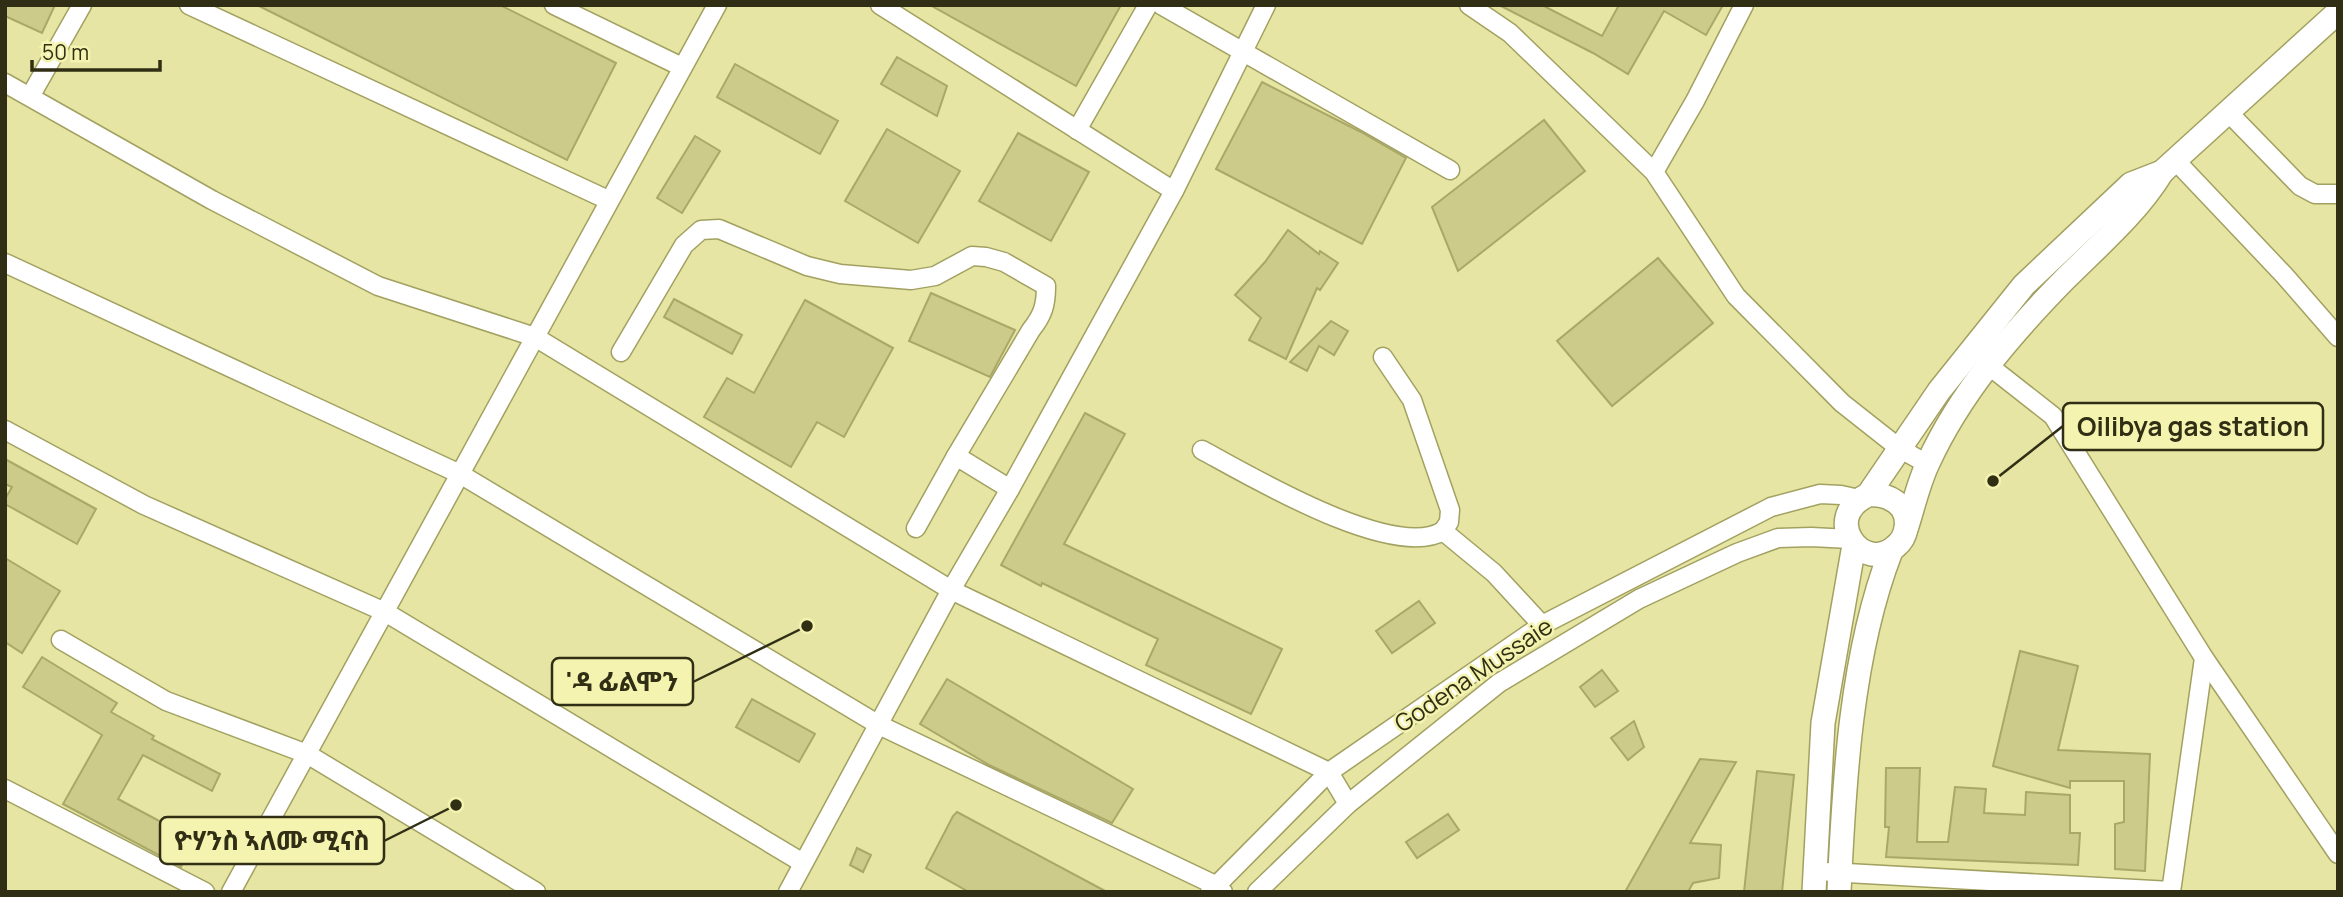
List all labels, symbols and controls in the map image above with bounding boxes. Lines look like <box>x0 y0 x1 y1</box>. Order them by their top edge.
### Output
scale bar <box>32 28 159 72</box>
text: 50 m <box>42 38 89 66</box>
callout: Oilibya gas station <box>2063 403 2323 450</box>
text: Oilibya gas station <box>2077 408 2309 444</box>
street label: Godena Mussaie <box>1388 609 1558 739</box>
callout: 'ዳ ፊልሞን <box>552 658 693 705</box>
text: 'ዳ ፊልሞን <box>566 663 678 699</box>
callout: ዮሃንስ ኣለሙ ሚናስ <box>160 817 384 864</box>
text: ዮሃንስ ኣለሙ ሚናስ <box>174 822 370 858</box>

